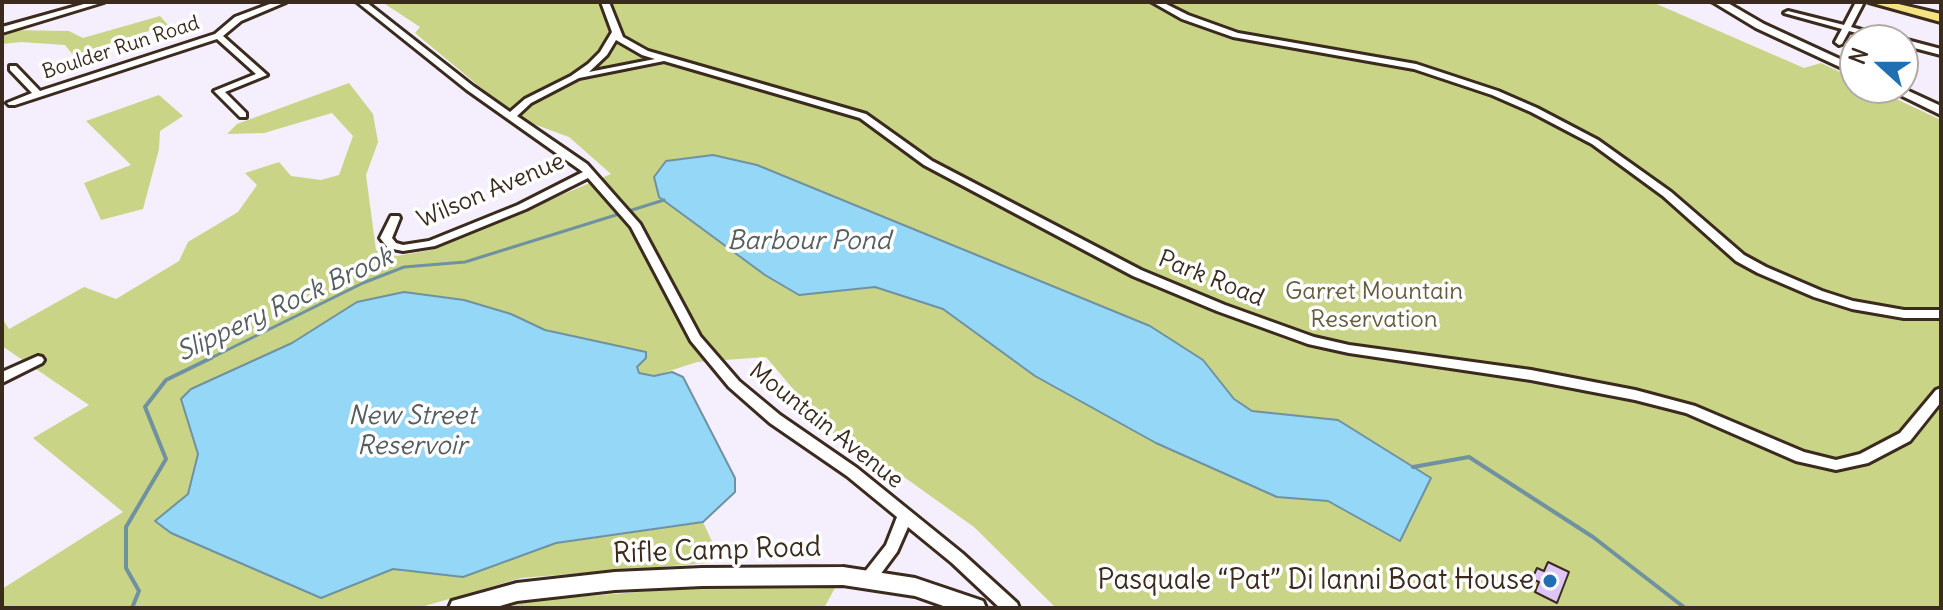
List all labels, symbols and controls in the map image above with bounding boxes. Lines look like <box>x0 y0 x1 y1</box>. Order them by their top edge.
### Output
street label: Boulder Run Road <box>40 11 202 85</box>
north arrow <box>1839 24 1919 104</box>
text: N <box>1843 44 1874 68</box>
street label: Wilson Avenue <box>413 147 569 235</box>
water label: Barbour Pond <box>727 226 891 258</box>
water label: Slippery Rock Brook <box>172 241 398 369</box>
street label: Park Road <box>1154 245 1268 313</box>
park label: Garret Mountain Reservation <box>1285 278 1463 334</box>
street label: Mountain Avenue <box>743 357 909 495</box>
water label: New Street Reservoir <box>348 401 476 462</box>
street label: Rifle Camp Road <box>612 531 822 571</box>
place label: Pasquale “Pat” Di lanni Boat House <box>1097 564 1534 598</box>
marker: Pasquale “Pat” Di lanni Boat House <box>1541 572 1559 590</box>

